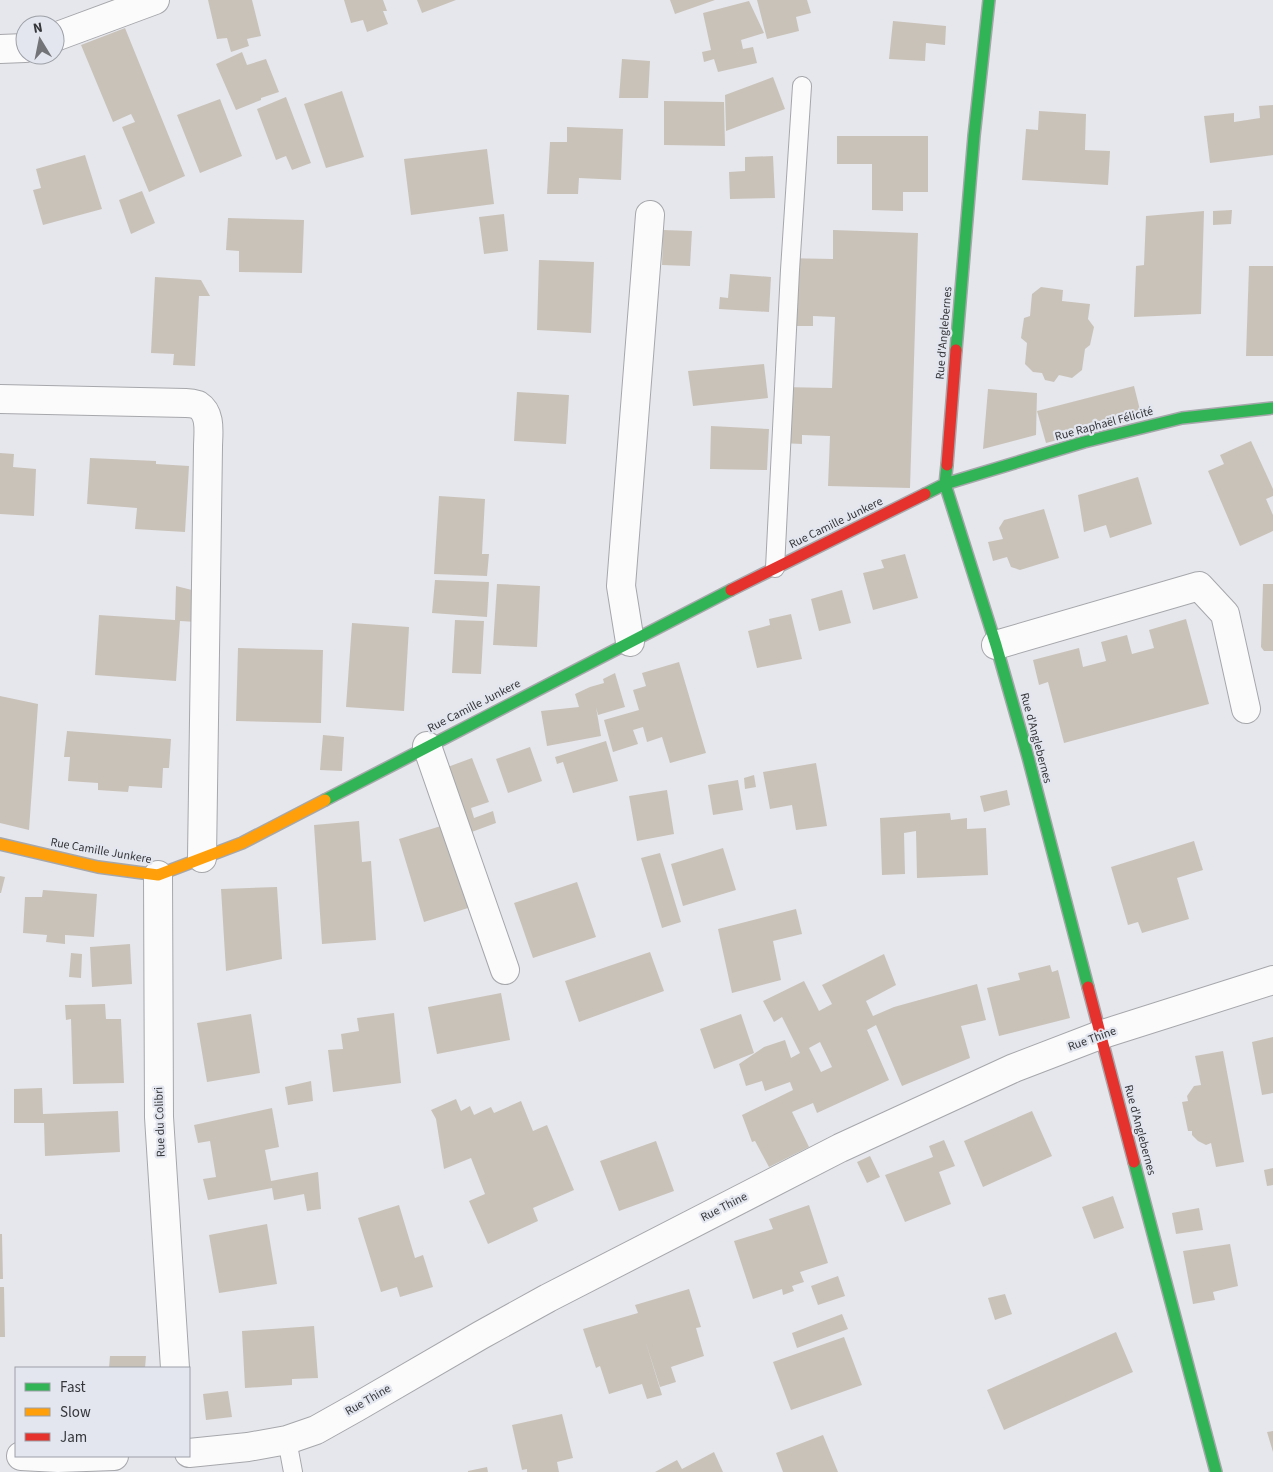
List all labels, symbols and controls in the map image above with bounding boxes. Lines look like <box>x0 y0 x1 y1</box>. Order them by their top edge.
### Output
north arrow <box>15 15 65 65</box>
text: N <box>32 18 44 39</box>
street label: Rue d'Anglebernes <box>931 286 957 380</box>
street label: Rue Raphaël Félicité <box>1053 403 1155 445</box>
street label: Rue Camille Junkere <box>786 493 886 553</box>
street label: Rue Camille Junkere <box>424 675 524 737</box>
street label: Rue d'Anglebernes <box>1016 691 1056 785</box>
street label: Rue Camille Junkere <box>49 834 153 868</box>
street label: Rue Thine <box>1066 1022 1119 1056</box>
street label: Rue d'Anglebernes <box>1120 1083 1160 1177</box>
street label: Rue du Colibri <box>150 1086 170 1157</box>
street label: Rue Thine <box>698 1188 750 1226</box>
legend <box>15 1367 190 1457</box>
text: Fast <box>60 1377 86 1398</box>
street label: Rue Thine <box>342 1380 394 1420</box>
text: Slow <box>60 1402 91 1423</box>
text: Jam <box>60 1427 87 1448</box>

